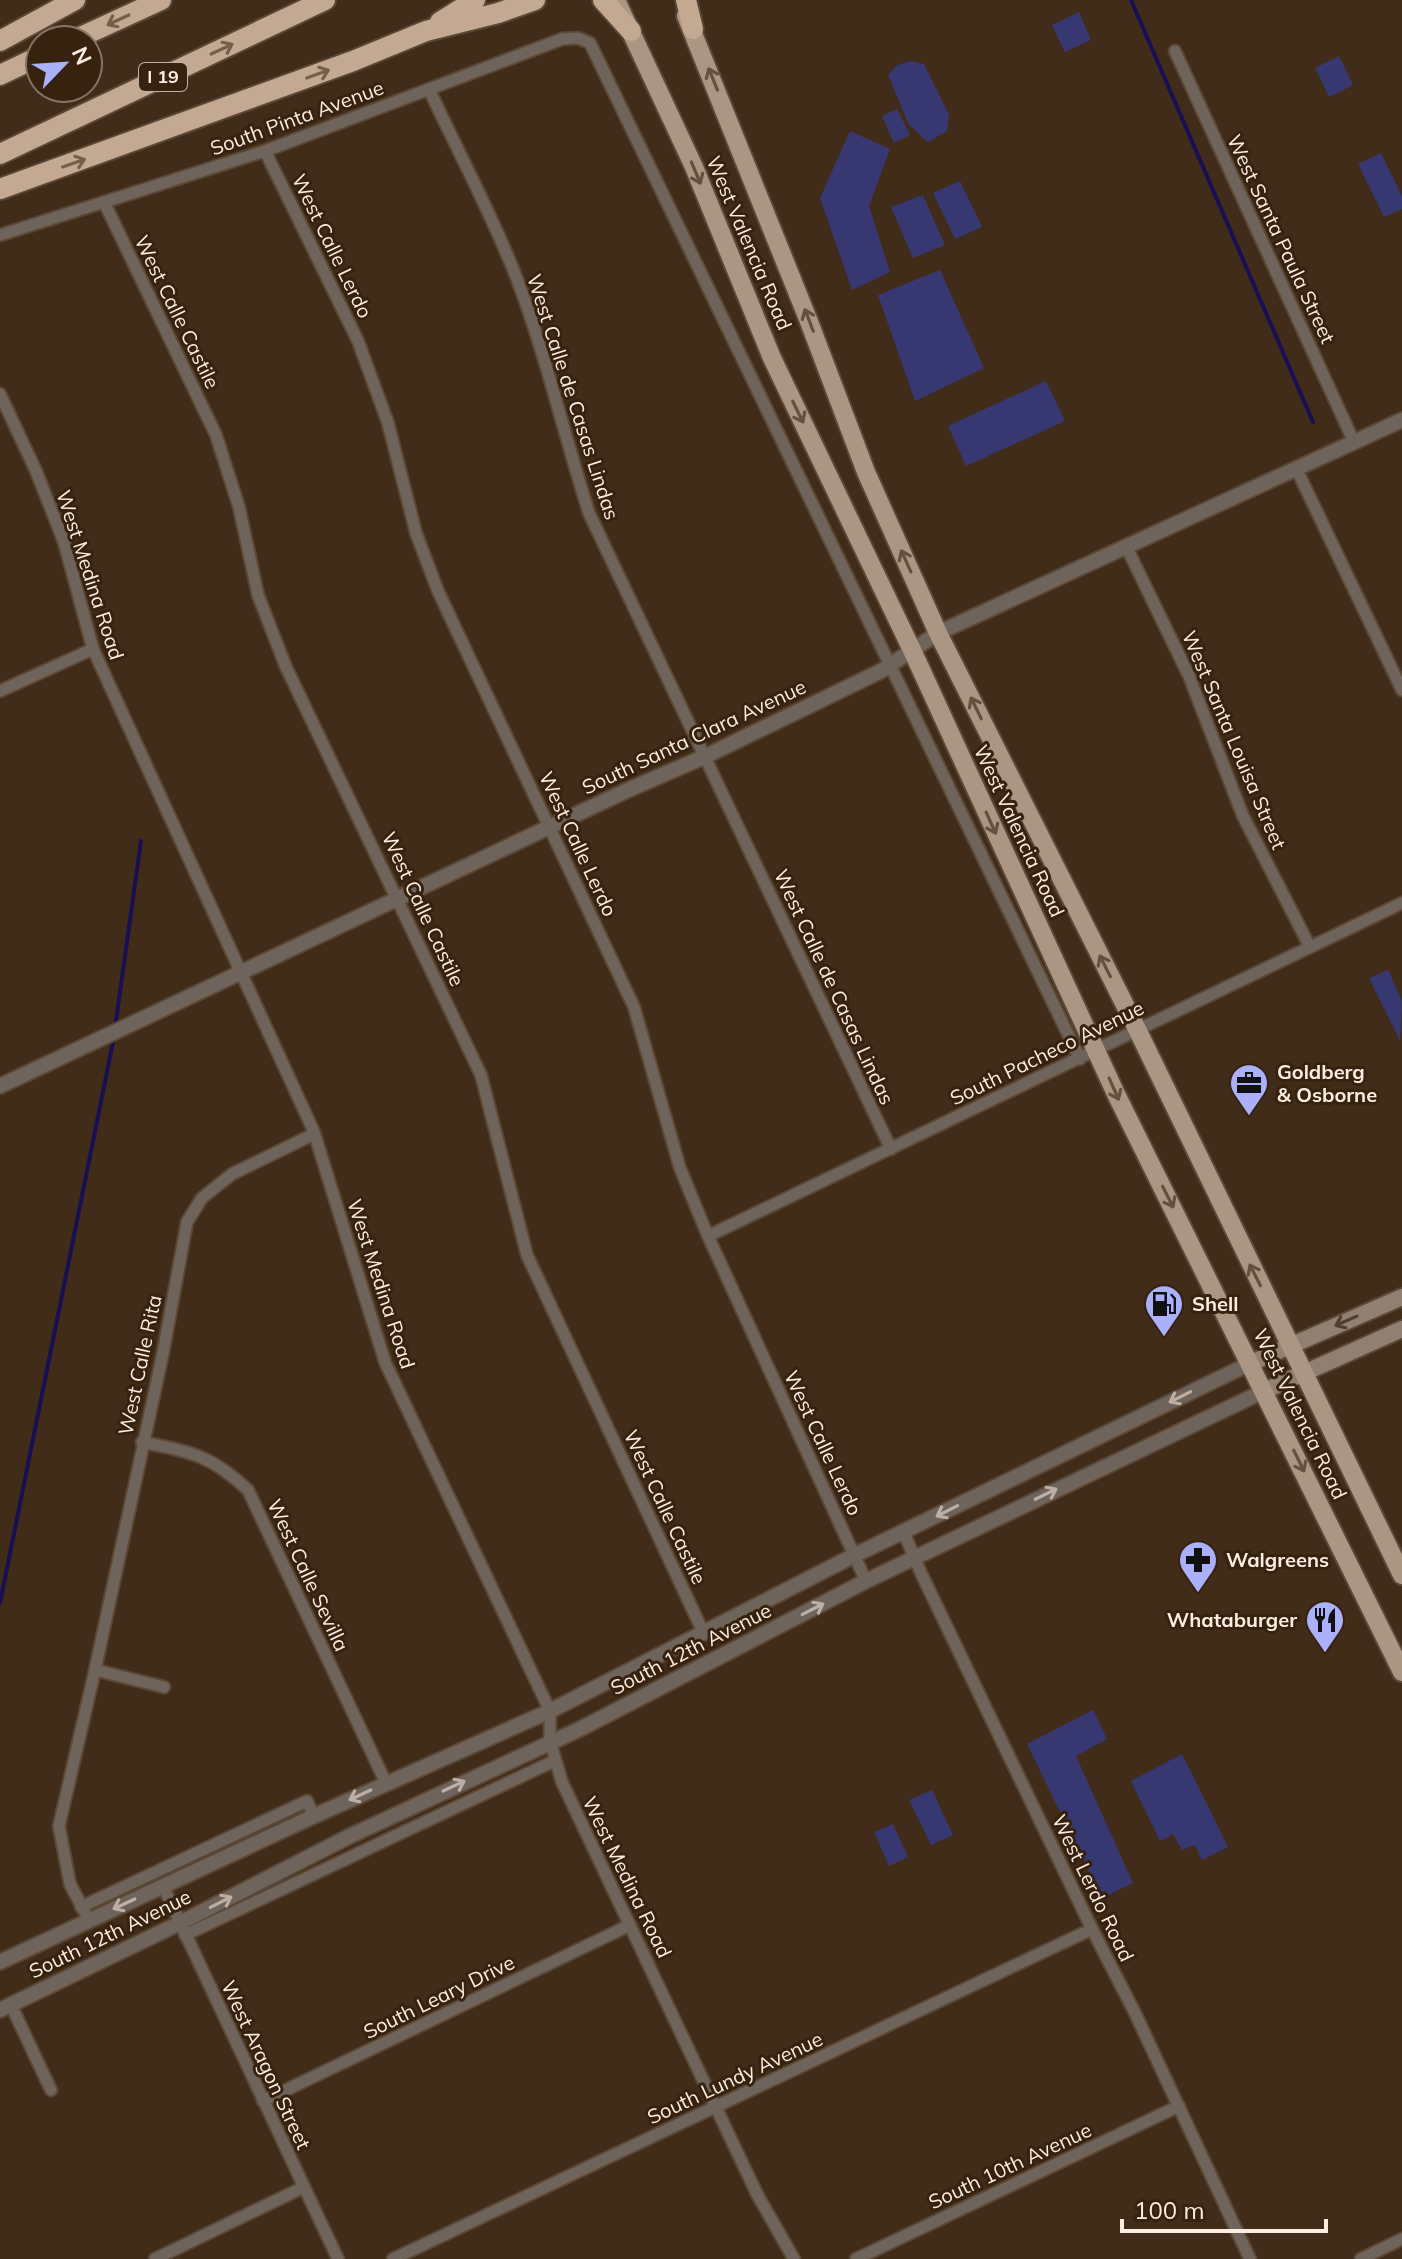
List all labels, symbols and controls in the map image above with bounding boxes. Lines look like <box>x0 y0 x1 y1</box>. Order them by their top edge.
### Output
one-way arrow <box>106 13 130 28</box>
north arrow <box>24 24 104 104</box>
one-way arrow <box>210 41 234 56</box>
text: N <box>66 42 98 69</box>
road number: I 19 <box>139 63 187 91</box>
one-way arrow <box>305 65 330 80</box>
one-way arrow <box>704 67 719 92</box>
street label: South Pinta Avenue <box>207 75 387 161</box>
street label: West Santa Paula Street <box>1222 130 1341 347</box>
street label: West Valencia Road <box>701 152 798 334</box>
one-way arrow <box>61 155 85 169</box>
one-way arrow <box>689 160 704 184</box>
street label: West Calle Lerdo <box>287 170 378 322</box>
street label: West Calle Castile <box>129 231 225 393</box>
street label: West Calle de Casas Lindas <box>522 271 625 523</box>
one-way arrow <box>801 308 815 333</box>
one-way arrow <box>791 399 806 423</box>
street label: West Medina Road <box>51 487 130 663</box>
one-way arrow <box>898 550 913 574</box>
street label: West Santa Louisa Street <box>1177 627 1292 853</box>
street label: South Santa Clara Avenue <box>578 674 810 799</box>
one-way arrow <box>967 697 983 721</box>
street label: West Valencia Road <box>969 741 1070 921</box>
street label: West Calle Lerdo <box>534 767 623 920</box>
one-way arrow <box>984 811 999 835</box>
street label: West Calle Castile <box>377 828 470 990</box>
street label: West Calle de Casas Lindas <box>769 865 900 1108</box>
one-way arrow <box>1097 954 1112 978</box>
street label: South Pacheco Avenue <box>946 995 1148 1110</box>
place label: Goldberg & Osborne <box>1277 1059 1377 1107</box>
office icon: Goldberg & Osborne <box>1228 1062 1270 1117</box>
one-way arrow <box>1108 1076 1123 1101</box>
one-way arrow <box>1161 1185 1177 1209</box>
street label: West Medina Road <box>342 1196 421 1372</box>
one-way arrow <box>1247 1264 1263 1288</box>
fuel station icon: Shell <box>1143 1283 1185 1338</box>
place label: Shell <box>1192 1291 1238 1316</box>
street label: West Calle Rita <box>112 1293 167 1437</box>
one-way arrow <box>1334 1314 1359 1329</box>
street label: West Valencia Road <box>1248 1324 1353 1503</box>
street label: West Calle Lerdo <box>779 1366 868 1519</box>
one-way arrow <box>1169 1390 1193 1406</box>
street label: West Calle Castile <box>619 1426 712 1588</box>
one-way arrow <box>1292 1448 1307 1472</box>
one-way arrow <box>1033 1486 1057 1501</box>
street label: West Calle Sevilla <box>262 1495 355 1655</box>
one-way arrow <box>935 1504 959 1519</box>
pharmacy icon: Walgreens <box>1177 1539 1219 1594</box>
place label: Walgreens <box>1226 1547 1329 1572</box>
street label: South 12th Avenue <box>606 1597 775 1700</box>
restaurant icon: Whataburger <box>1304 1599 1346 1654</box>
one-way arrow <box>800 1601 824 1617</box>
place label: Whataburger <box>1167 1607 1297 1632</box>
one-way arrow <box>442 1778 466 1793</box>
one-way arrow <box>348 1788 372 1803</box>
street label: West Medina Road <box>577 1792 677 1962</box>
street label: West Lerdo Road <box>1047 1810 1140 1965</box>
street label: South 12th Avenue <box>25 1884 195 1984</box>
one-way arrow <box>209 1894 233 1909</box>
one-way arrow <box>112 1897 136 1912</box>
street label: South Leary Drive <box>359 1949 518 2044</box>
street label: West Aragon Street <box>216 1976 317 2153</box>
street label: South Lundy Avenue <box>643 2026 827 2129</box>
street label: South 10th Avenue <box>924 2117 1095 2214</box>
scale bar <box>1122 2183 1326 2233</box>
text: 100 m <box>1134 2195 1205 2225</box>

